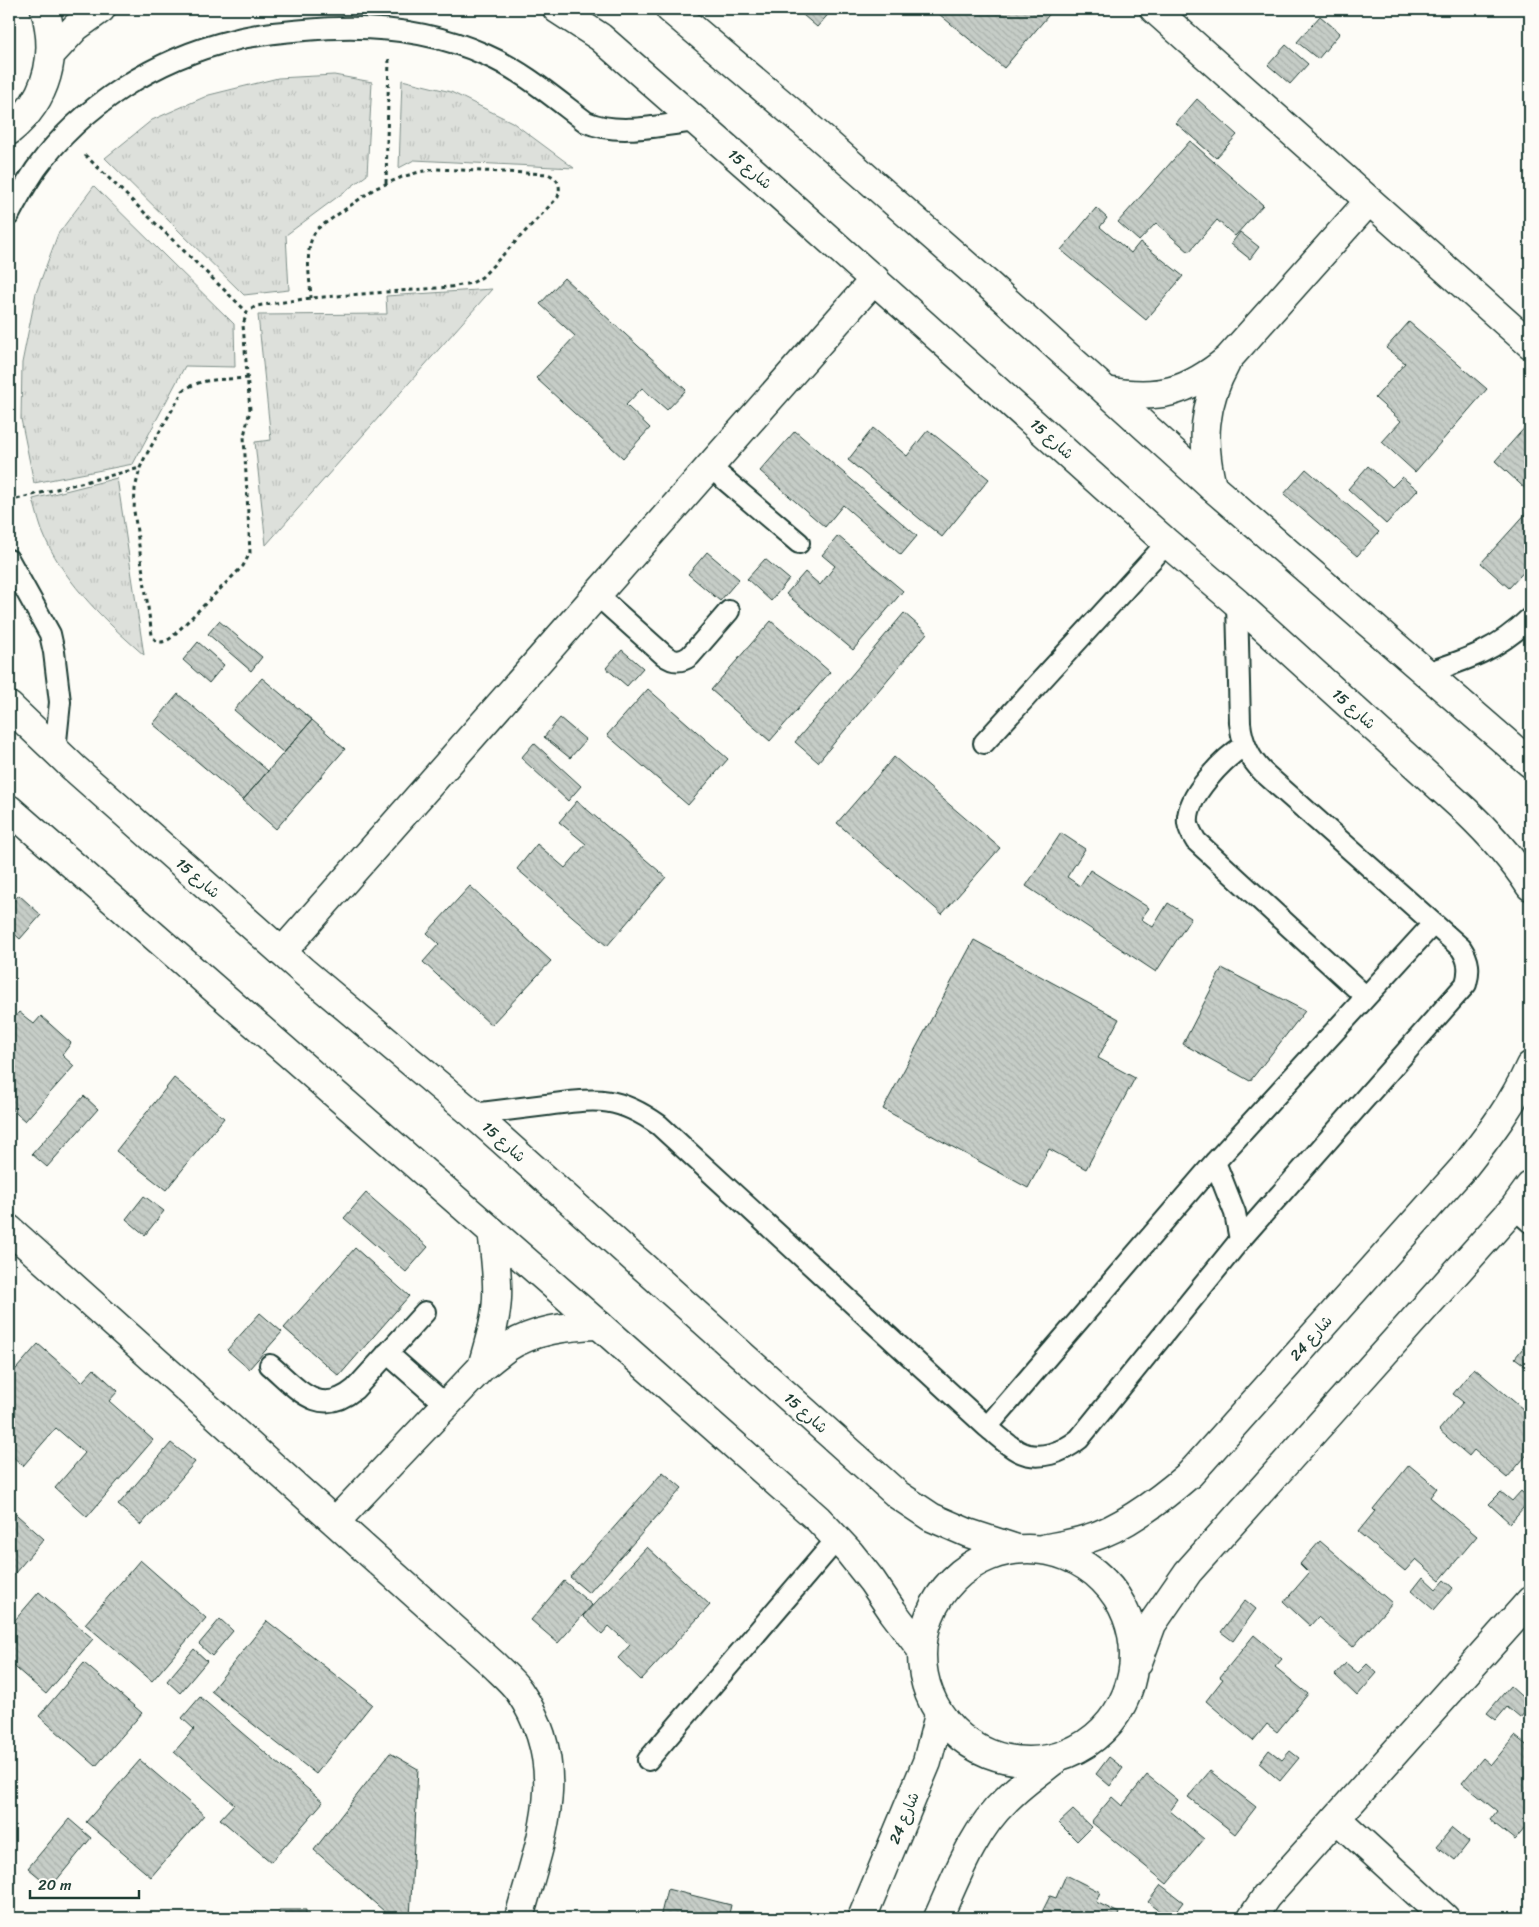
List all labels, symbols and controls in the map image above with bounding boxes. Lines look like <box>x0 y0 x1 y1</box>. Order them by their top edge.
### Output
street label: شارع 15 <box>722 142 778 196</box>
street label: شارع 15 <box>1024 412 1080 466</box>
street label: شارع 15 <box>1326 682 1382 736</box>
street label: شارع 15 <box>170 851 226 905</box>
street label: شارع 15 <box>476 1115 532 1169</box>
street label: شارع 24 <box>1283 1309 1339 1367</box>
street label: شارع 15 <box>778 1386 834 1440</box>
street label: شارع 24 <box>881 1788 927 1848</box>
scale bar <box>30 1867 139 1899</box>
text: 20 m <box>38 1872 72 1898</box>

